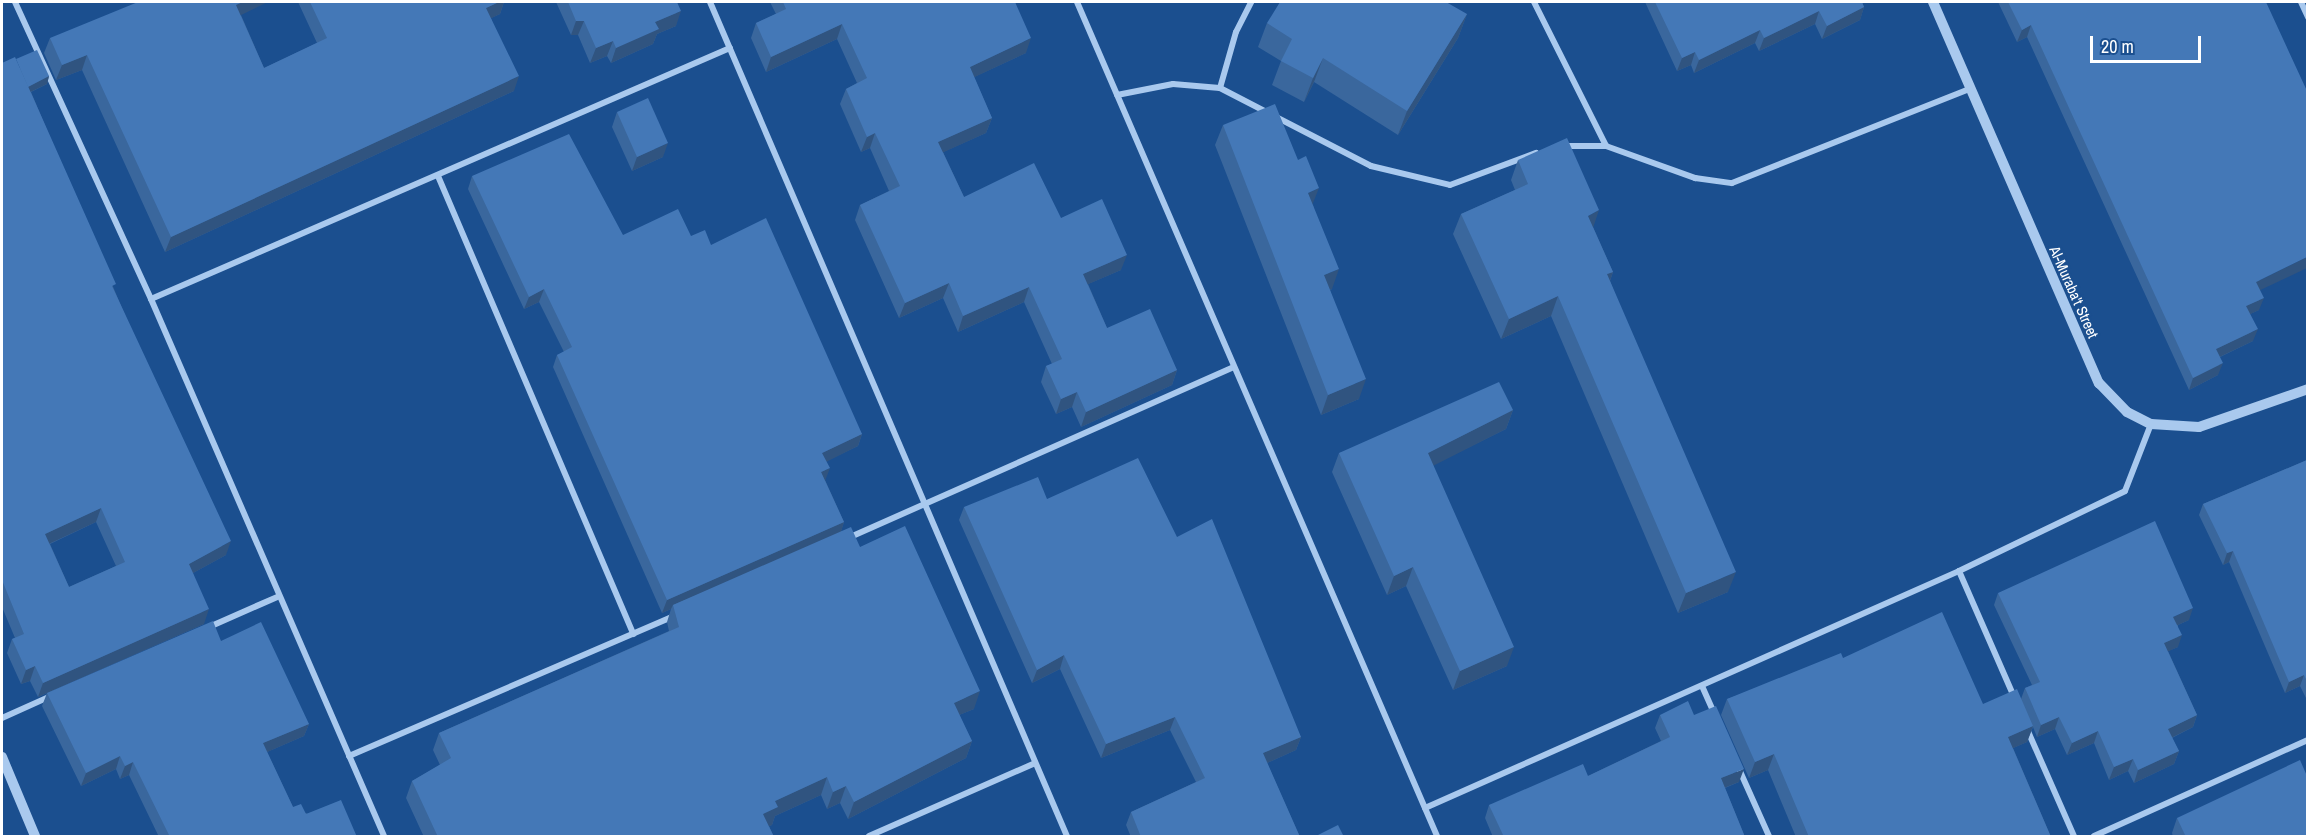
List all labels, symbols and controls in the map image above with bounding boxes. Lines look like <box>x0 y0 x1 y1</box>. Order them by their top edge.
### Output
scale bar <box>2093 24 2204 62</box>
text: 20 m <box>2101 34 2134 59</box>
street label: Al-Muraba't Street <box>2046 243 2102 341</box>

